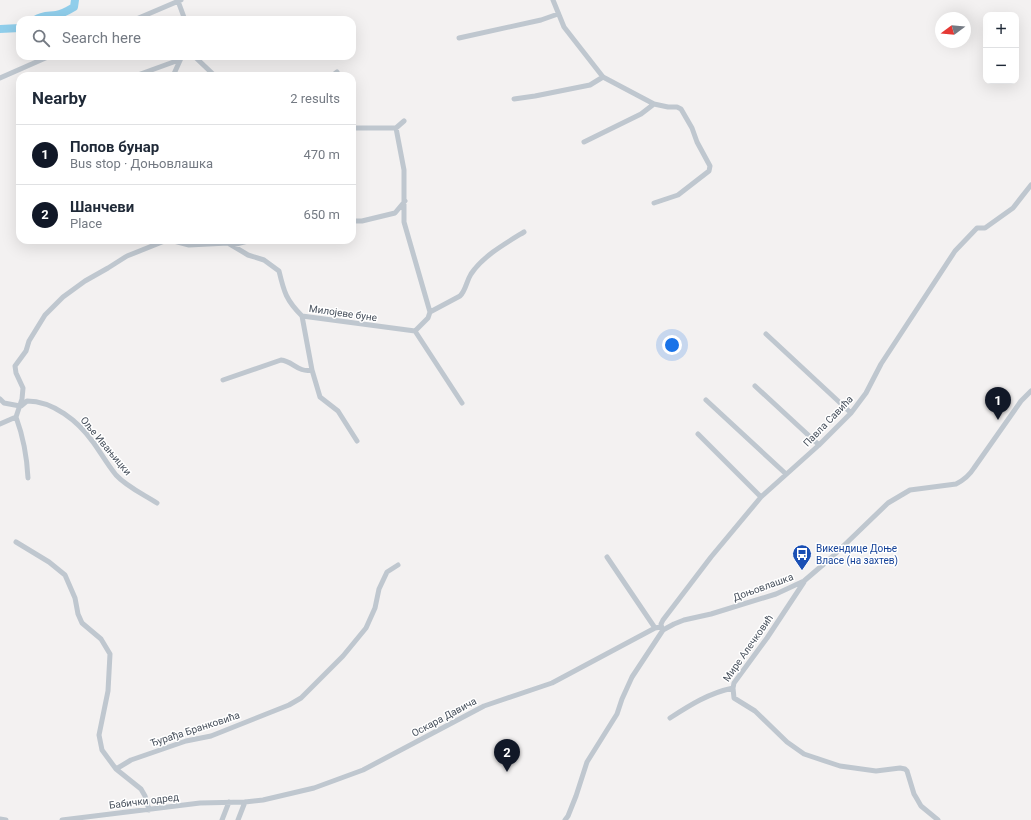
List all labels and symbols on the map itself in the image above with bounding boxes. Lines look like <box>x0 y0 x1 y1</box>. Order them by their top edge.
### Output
north arrow <box>935 12 971 48</box>
street label: Милојеве буне <box>308 303 378 323</box>
your location <box>662 335 682 355</box>
pin: 1 <box>985 387 1011 420</box>
street label: Павла Савића <box>801 393 855 449</box>
street label: Оље Ивањицки <box>78 415 134 478</box>
bus stop icon: Викендице Доње Власе (на захтев) <box>791 543 813 571</box>
place label: Викендице Доње Власе (на захтев) <box>816 543 898 567</box>
street label: Доњовлашка <box>731 571 795 603</box>
street label: Мире Алечковић <box>721 612 775 684</box>
street label: Оскара Давича <box>410 695 478 739</box>
street label: Ђурађа Бранковића <box>149 709 241 749</box>
pin: 2 <box>494 739 520 772</box>
street label: Бабички одред <box>108 791 180 811</box>

